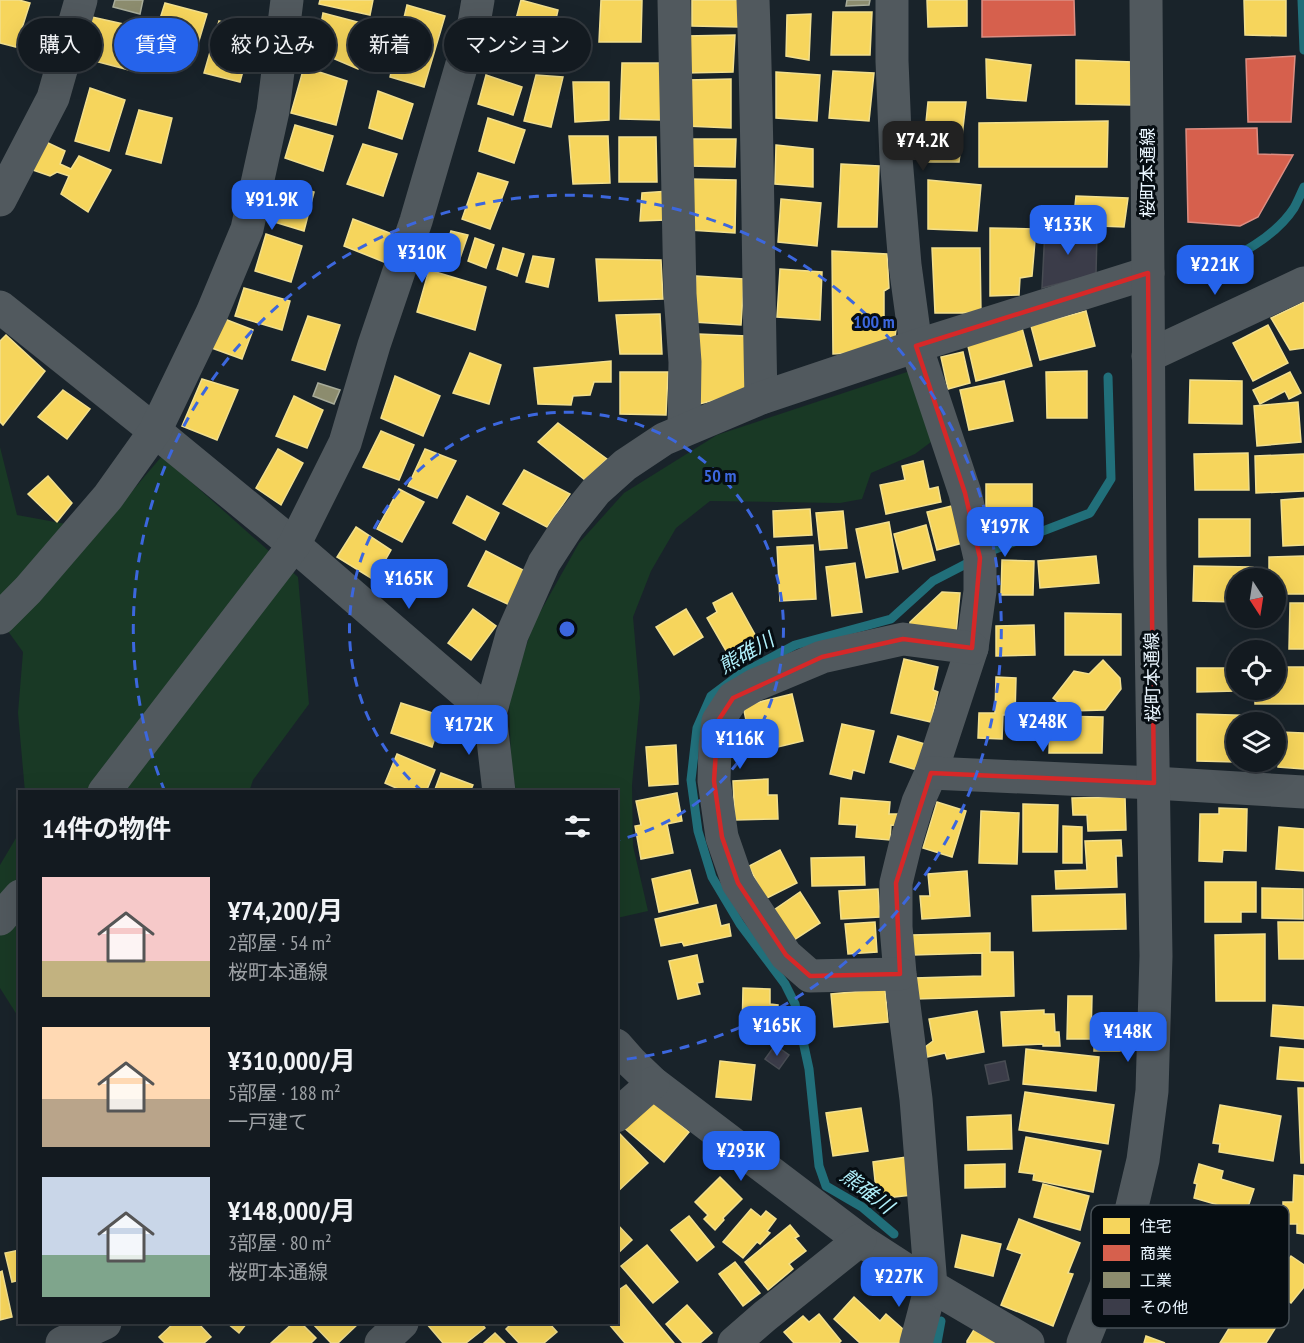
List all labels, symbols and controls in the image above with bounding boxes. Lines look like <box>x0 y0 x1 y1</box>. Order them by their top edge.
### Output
chip: 購入 <box>18 18 102 72</box>
chip: 賃貸 <box>114 18 198 72</box>
chip: 絞り込み <box>210 18 336 72</box>
chip: 新着 <box>348 18 432 72</box>
chip: マンション <box>444 18 591 72</box>
pin: ¥74.2K <box>874 121 972 172</box>
text: ¥74.2K <box>897 127 949 153</box>
street label: 桜町本通線 <box>1136 128 1159 218</box>
pin: ¥91.9K <box>223 180 321 231</box>
text: ¥91.9K <box>246 186 298 212</box>
pin: ¥133K <box>1026 205 1110 256</box>
text: ¥133K <box>1044 211 1092 237</box>
pin: ¥310K <box>380 233 464 284</box>
text: ¥310K <box>398 239 446 265</box>
pin: ¥221K <box>1173 245 1257 296</box>
text: ¥221K <box>1191 251 1239 277</box>
text: 100 m <box>853 310 895 333</box>
text: 50 m <box>704 464 736 487</box>
pin: ¥197K <box>963 507 1047 558</box>
text: ¥197K <box>981 513 1029 539</box>
pin: ¥165K <box>367 559 451 610</box>
text: ¥165K <box>385 565 433 591</box>
north arrow <box>1226 568 1286 628</box>
map controls <box>1226 568 1286 772</box>
centre of rings <box>557 619 577 639</box>
water label: 熊碓川 <box>714 626 780 679</box>
street label: 桜町本通線 <box>1140 632 1164 722</box>
button: locate <box>1226 640 1286 700</box>
pin: ¥248K <box>1001 702 1085 753</box>
pin: ¥172K <box>427 705 511 756</box>
text: ¥248K <box>1019 708 1067 734</box>
text: ¥172K <box>445 711 493 737</box>
button: layers <box>1226 712 1286 772</box>
pin: ¥116K <box>698 719 782 770</box>
text: ¥116K <box>716 725 764 751</box>
icon: filters <box>561 810 594 843</box>
text: 14件の物件 <box>42 812 171 845</box>
text: ¥74,200/月 <box>228 894 343 927</box>
icon: home <box>90 901 162 973</box>
text: 2部屋 · 54 m² <box>228 930 332 956</box>
text: 桜町本通線 <box>228 959 328 985</box>
pin: ¥165K <box>735 1006 819 1057</box>
text: ¥165K <box>753 1012 801 1038</box>
pin: ¥148K <box>1086 1012 1170 1063</box>
text: ¥148K <box>1104 1018 1152 1044</box>
text: ¥310,000/月 <box>228 1044 356 1077</box>
icon: home <box>90 1051 162 1123</box>
text: 5部屋 · 188 m² <box>228 1080 341 1106</box>
text: 一戸建て <box>228 1109 308 1135</box>
pin: ¥293K <box>699 1131 783 1182</box>
text: ¥293K <box>717 1137 765 1163</box>
water label: 熊碓川 <box>835 1163 900 1221</box>
text: ¥148,000/月 <box>228 1194 356 1227</box>
icon: home <box>90 1201 162 1273</box>
legend <box>1091 1205 1289 1328</box>
text: 住宅 <box>1140 1216 1172 1236</box>
text: 3部屋 · 80 m² <box>228 1230 332 1256</box>
text: 商業 <box>1140 1243 1172 1263</box>
pin: ¥227K <box>857 1257 941 1308</box>
text: 桜町本通線 <box>228 1259 328 1285</box>
text: ¥227K <box>875 1263 923 1289</box>
text: 工業 <box>1140 1270 1172 1290</box>
text: その他 <box>1140 1297 1188 1317</box>

